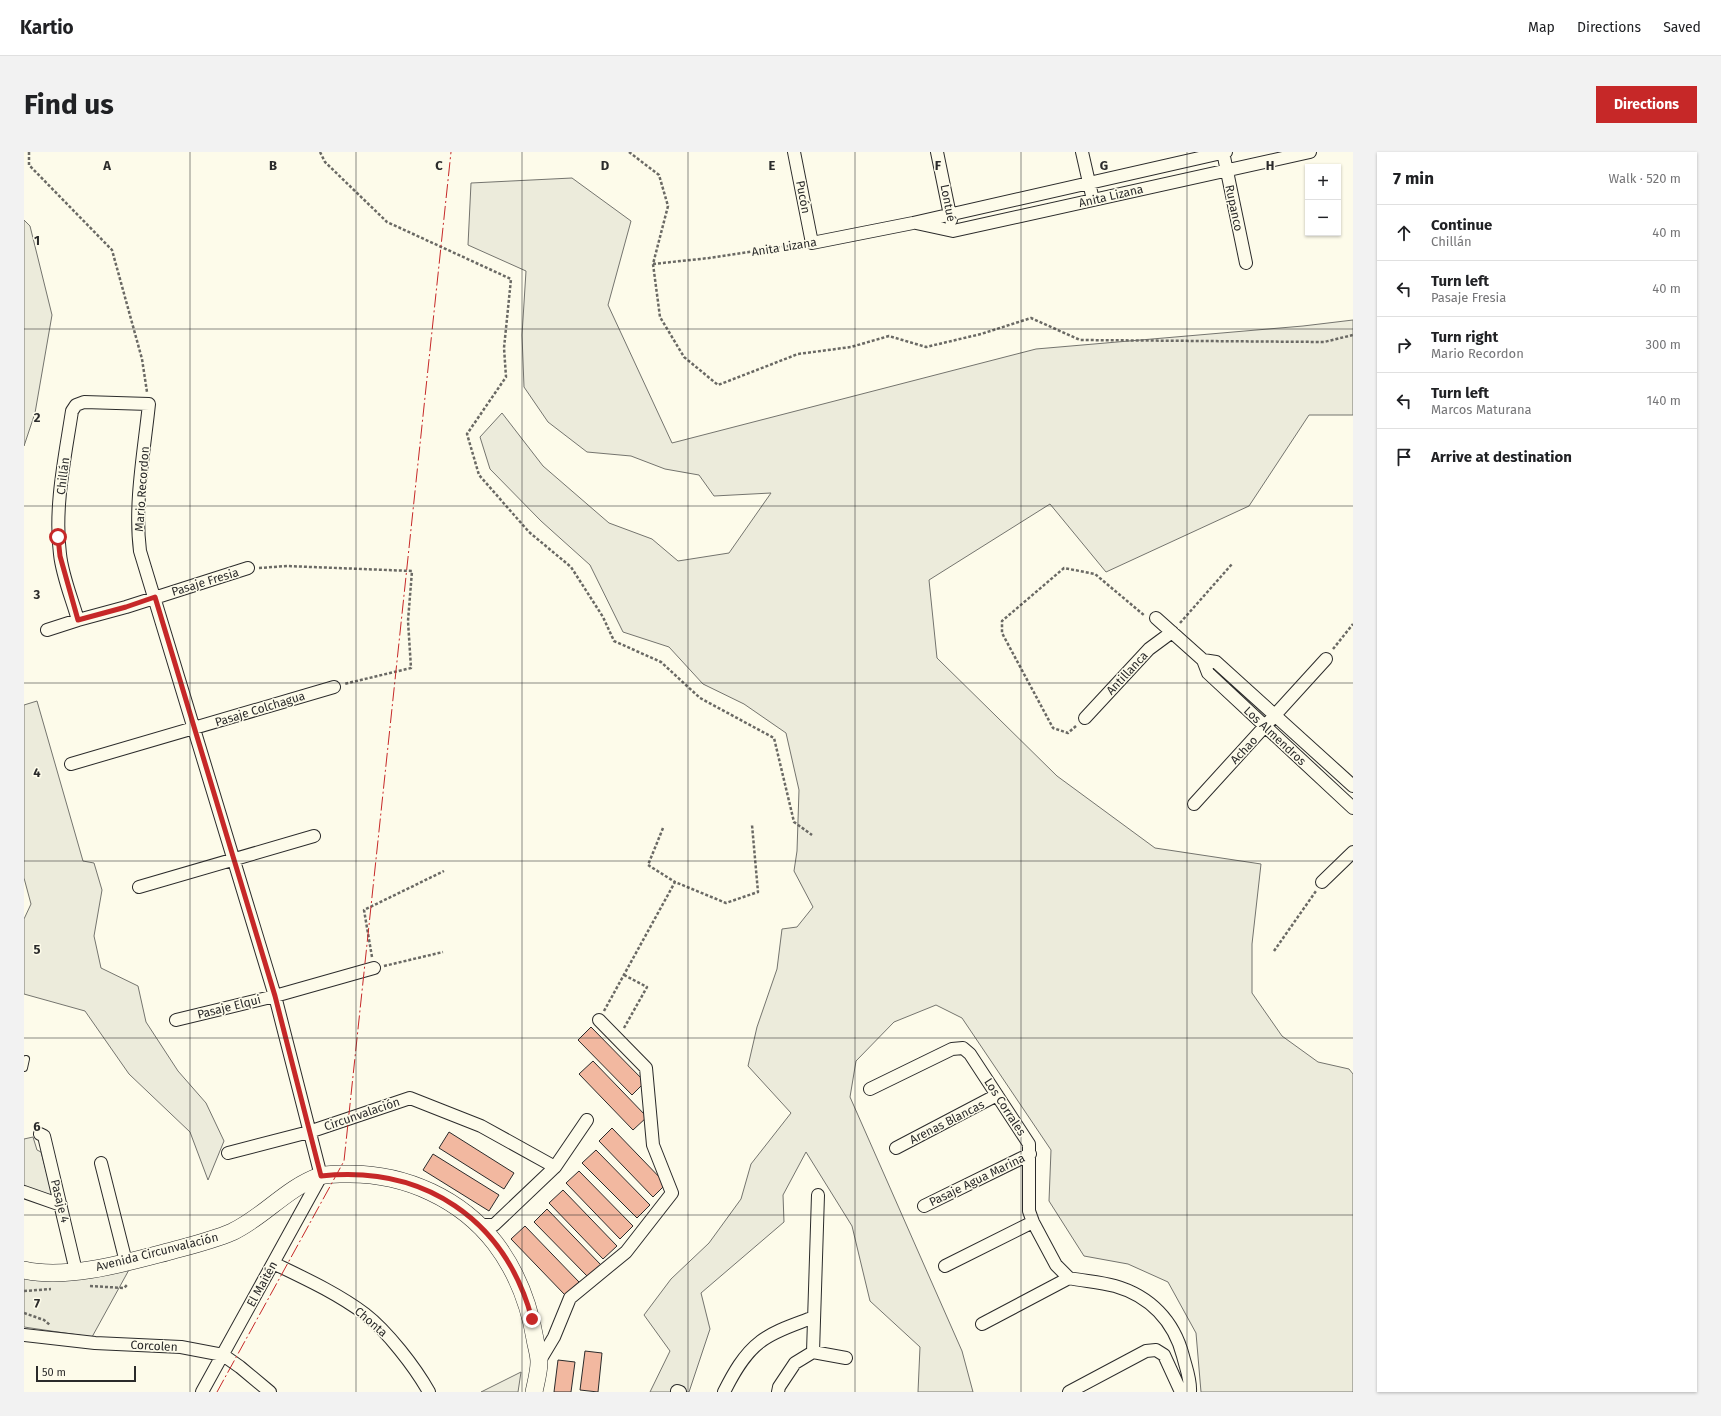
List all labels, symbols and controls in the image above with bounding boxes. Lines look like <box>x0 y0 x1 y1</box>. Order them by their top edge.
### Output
text: Kartio <box>20 16 74 39</box>
text: Map <box>1528 19 1555 36</box>
text: Directions <box>1577 19 1641 36</box>
text: Saved <box>1663 19 1701 36</box>
button: Directions <box>1596 86 1697 123</box>
text: Find us <box>24 88 114 121</box>
text: A <box>102 158 111 173</box>
text: B <box>269 158 277 173</box>
text: C <box>435 158 443 173</box>
text: D <box>601 158 610 173</box>
text: E <box>769 158 776 173</box>
text: F <box>935 158 942 173</box>
text: G <box>1100 158 1108 173</box>
text: H <box>1266 158 1274 173</box>
map controls <box>1305 164 1341 236</box>
button: + <box>1305 164 1341 200</box>
text: 7 min <box>1393 168 1434 189</box>
text: Walk · 520 m <box>1609 171 1681 186</box>
street label: Pucón <box>793 179 813 215</box>
street label: Anita Lizana <box>1077 182 1145 210</box>
street label: Lontué <box>938 183 958 223</box>
street label: Rupanco <box>1222 183 1246 233</box>
button: − <box>1305 200 1341 236</box>
text: Continue <box>1431 216 1492 234</box>
icon: ahead <box>1393 222 1415 244</box>
text: 40 m <box>1652 225 1681 240</box>
text: 1 <box>34 233 40 248</box>
text: Chillán <box>1431 234 1472 249</box>
street label: Anita Lizana <box>750 235 818 259</box>
text: Turn left <box>1431 272 1489 290</box>
icon: left <box>1393 278 1415 300</box>
text: 40 m <box>1652 281 1681 296</box>
text: Pasaje Fresia <box>1431 290 1506 305</box>
text: Turn right <box>1431 328 1498 346</box>
icon: right <box>1393 334 1415 356</box>
text: 300 m <box>1645 337 1681 352</box>
text: Mario Recordon <box>1431 346 1524 361</box>
text: Turn left <box>1431 384 1489 402</box>
icon: left <box>1393 390 1415 412</box>
text: 140 m <box>1647 393 1681 408</box>
text: Marcos Maturana <box>1431 402 1532 417</box>
text: 2 <box>34 410 41 425</box>
street label: Mario Recordon <box>132 446 152 532</box>
icon: arrive <box>1393 446 1415 468</box>
text: Arrive at destination <box>1431 448 1572 466</box>
street label: Chillán <box>54 457 72 495</box>
route start <box>49 528 67 546</box>
street label: Pasaje Fresia <box>170 565 240 599</box>
text: 3 <box>33 587 41 602</box>
street label: Antillanca <box>1103 648 1151 698</box>
street label: Pasaje Colchagua <box>213 689 307 729</box>
street label: Los Almendros <box>1241 704 1309 769</box>
street label: Achao <box>1228 733 1260 767</box>
text: 4 <box>33 765 41 780</box>
text: 5 <box>34 942 41 957</box>
street label: Pasaje Elqui <box>196 992 262 1022</box>
street label: Los Corrales <box>981 1076 1029 1139</box>
street label: Circunvalación <box>322 1094 402 1134</box>
street label: Arenas Blancas <box>907 1097 987 1147</box>
text: 6 <box>33 1119 41 1134</box>
street label: Pasaje Agua Marina <box>927 1151 1027 1209</box>
street label: Pasaje 4 <box>48 1178 72 1225</box>
street label: Avenida Circunvalación <box>94 1230 220 1274</box>
street label: El Maitén <box>244 1259 280 1309</box>
text: 7 <box>34 1296 40 1311</box>
street label: Chonta <box>352 1304 390 1340</box>
route end <box>523 1310 541 1328</box>
street label: Corcolen <box>130 1338 178 1354</box>
scale bar <box>36 1364 136 1383</box>
text: 50 m <box>42 1366 66 1379</box>

